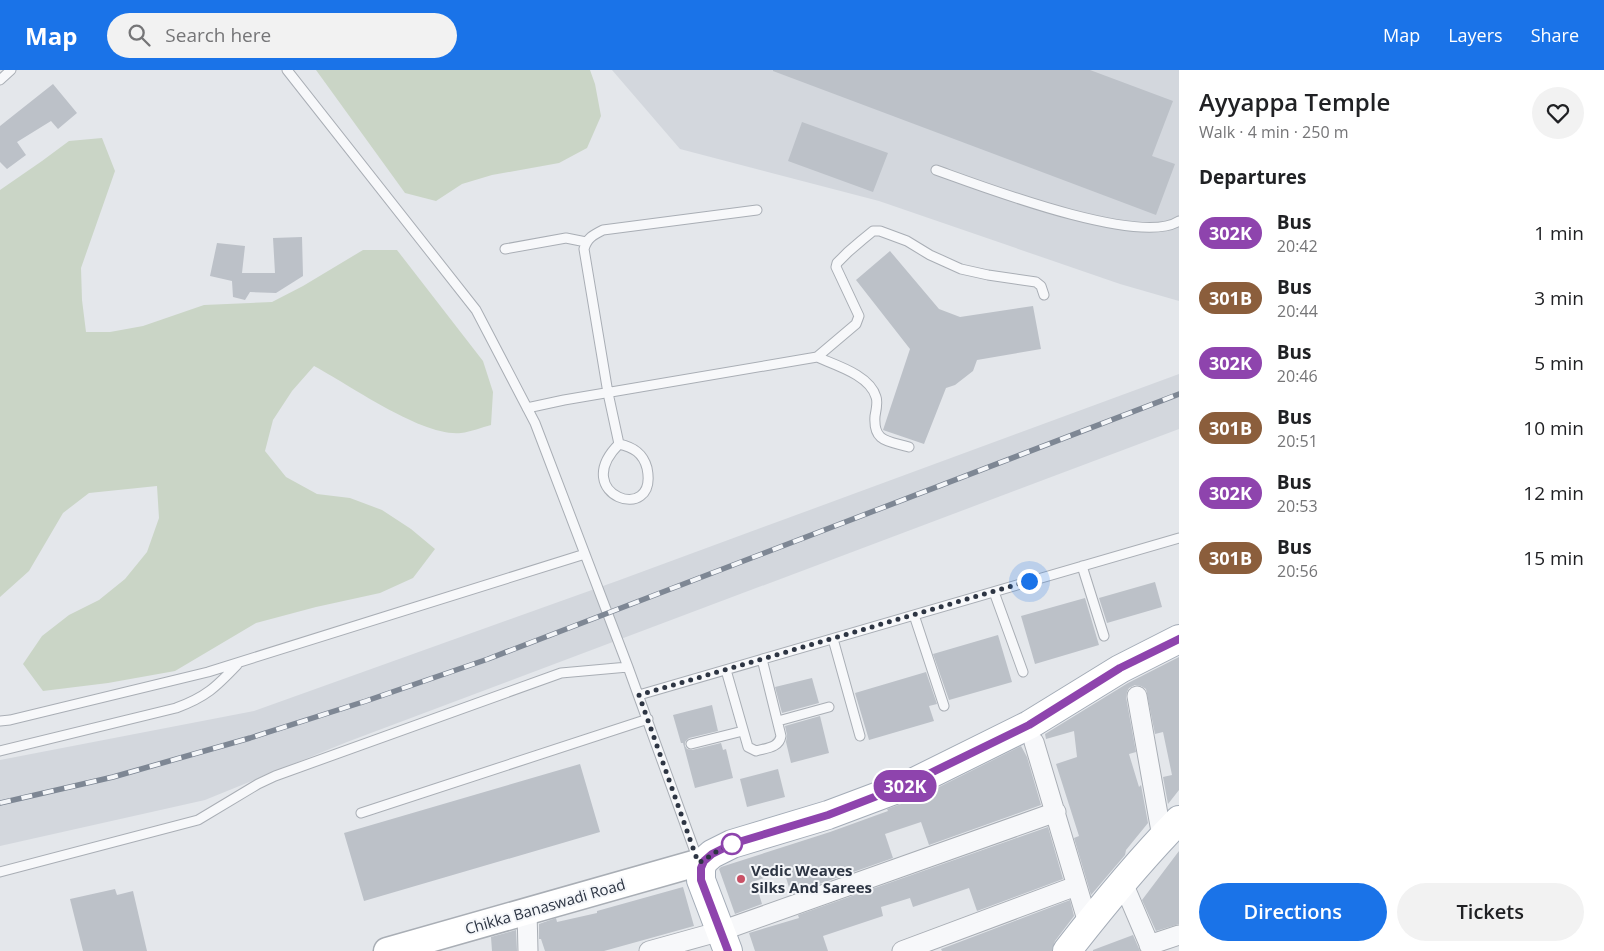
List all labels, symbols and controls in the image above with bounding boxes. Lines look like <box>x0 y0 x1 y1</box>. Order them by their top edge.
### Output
search box <box>107 13 457 58</box>
text: Map <box>25 19 77 52</box>
icon: search <box>125 21 153 49</box>
text: Search here <box>165 22 271 48</box>
text: Map <box>1383 23 1420 47</box>
text: Layers <box>1448 23 1503 47</box>
text: Share <box>1531 23 1579 47</box>
text: Ayyappa Temple <box>1199 85 1390 118</box>
button: heart <box>1532 87 1584 139</box>
text: Walk · 4 min · 250 m <box>1199 121 1349 143</box>
text: Departures <box>1199 164 1306 190</box>
text: Bus <box>1277 209 1312 235</box>
text: 1 min <box>1534 220 1584 246</box>
text: 302K <box>1209 221 1252 245</box>
text: 20:42 <box>1277 235 1318 257</box>
text: Bus <box>1277 274 1312 300</box>
text: 3 min <box>1534 285 1584 311</box>
text: 301B <box>1209 286 1252 310</box>
text: 20:44 <box>1277 300 1318 322</box>
text: Bus <box>1277 339 1312 365</box>
text: 5 min <box>1534 350 1584 376</box>
text: 302K <box>1209 351 1252 375</box>
text: 20:46 <box>1277 365 1318 387</box>
text: Bus <box>1277 404 1312 430</box>
text: 10 min <box>1523 415 1584 441</box>
text: 301B <box>1209 416 1252 440</box>
text: 20:51 <box>1277 430 1318 452</box>
text: Bus <box>1277 469 1312 495</box>
text: 12 min <box>1523 480 1584 506</box>
text: 302K <box>1209 481 1252 505</box>
text: 20:53 <box>1277 495 1318 517</box>
text: Bus <box>1277 534 1312 560</box>
text: 15 min <box>1523 545 1584 571</box>
text: 301B <box>1209 546 1252 570</box>
text: 20:56 <box>1277 560 1318 582</box>
your location <box>1017 569 1042 594</box>
line badge: 302K <box>870 770 940 802</box>
text: 302K <box>884 774 926 798</box>
unlabelled marker <box>721 833 743 855</box>
place label: Vedic Weaves Silks And Sarees <box>751 860 872 897</box>
marker: Vedic Weaves Silks And Sarees <box>735 873 747 885</box>
street label: Chikka Banaswadi Road <box>463 874 627 938</box>
button: Directions <box>1199 883 1387 941</box>
button: Tickets <box>1397 883 1584 941</box>

